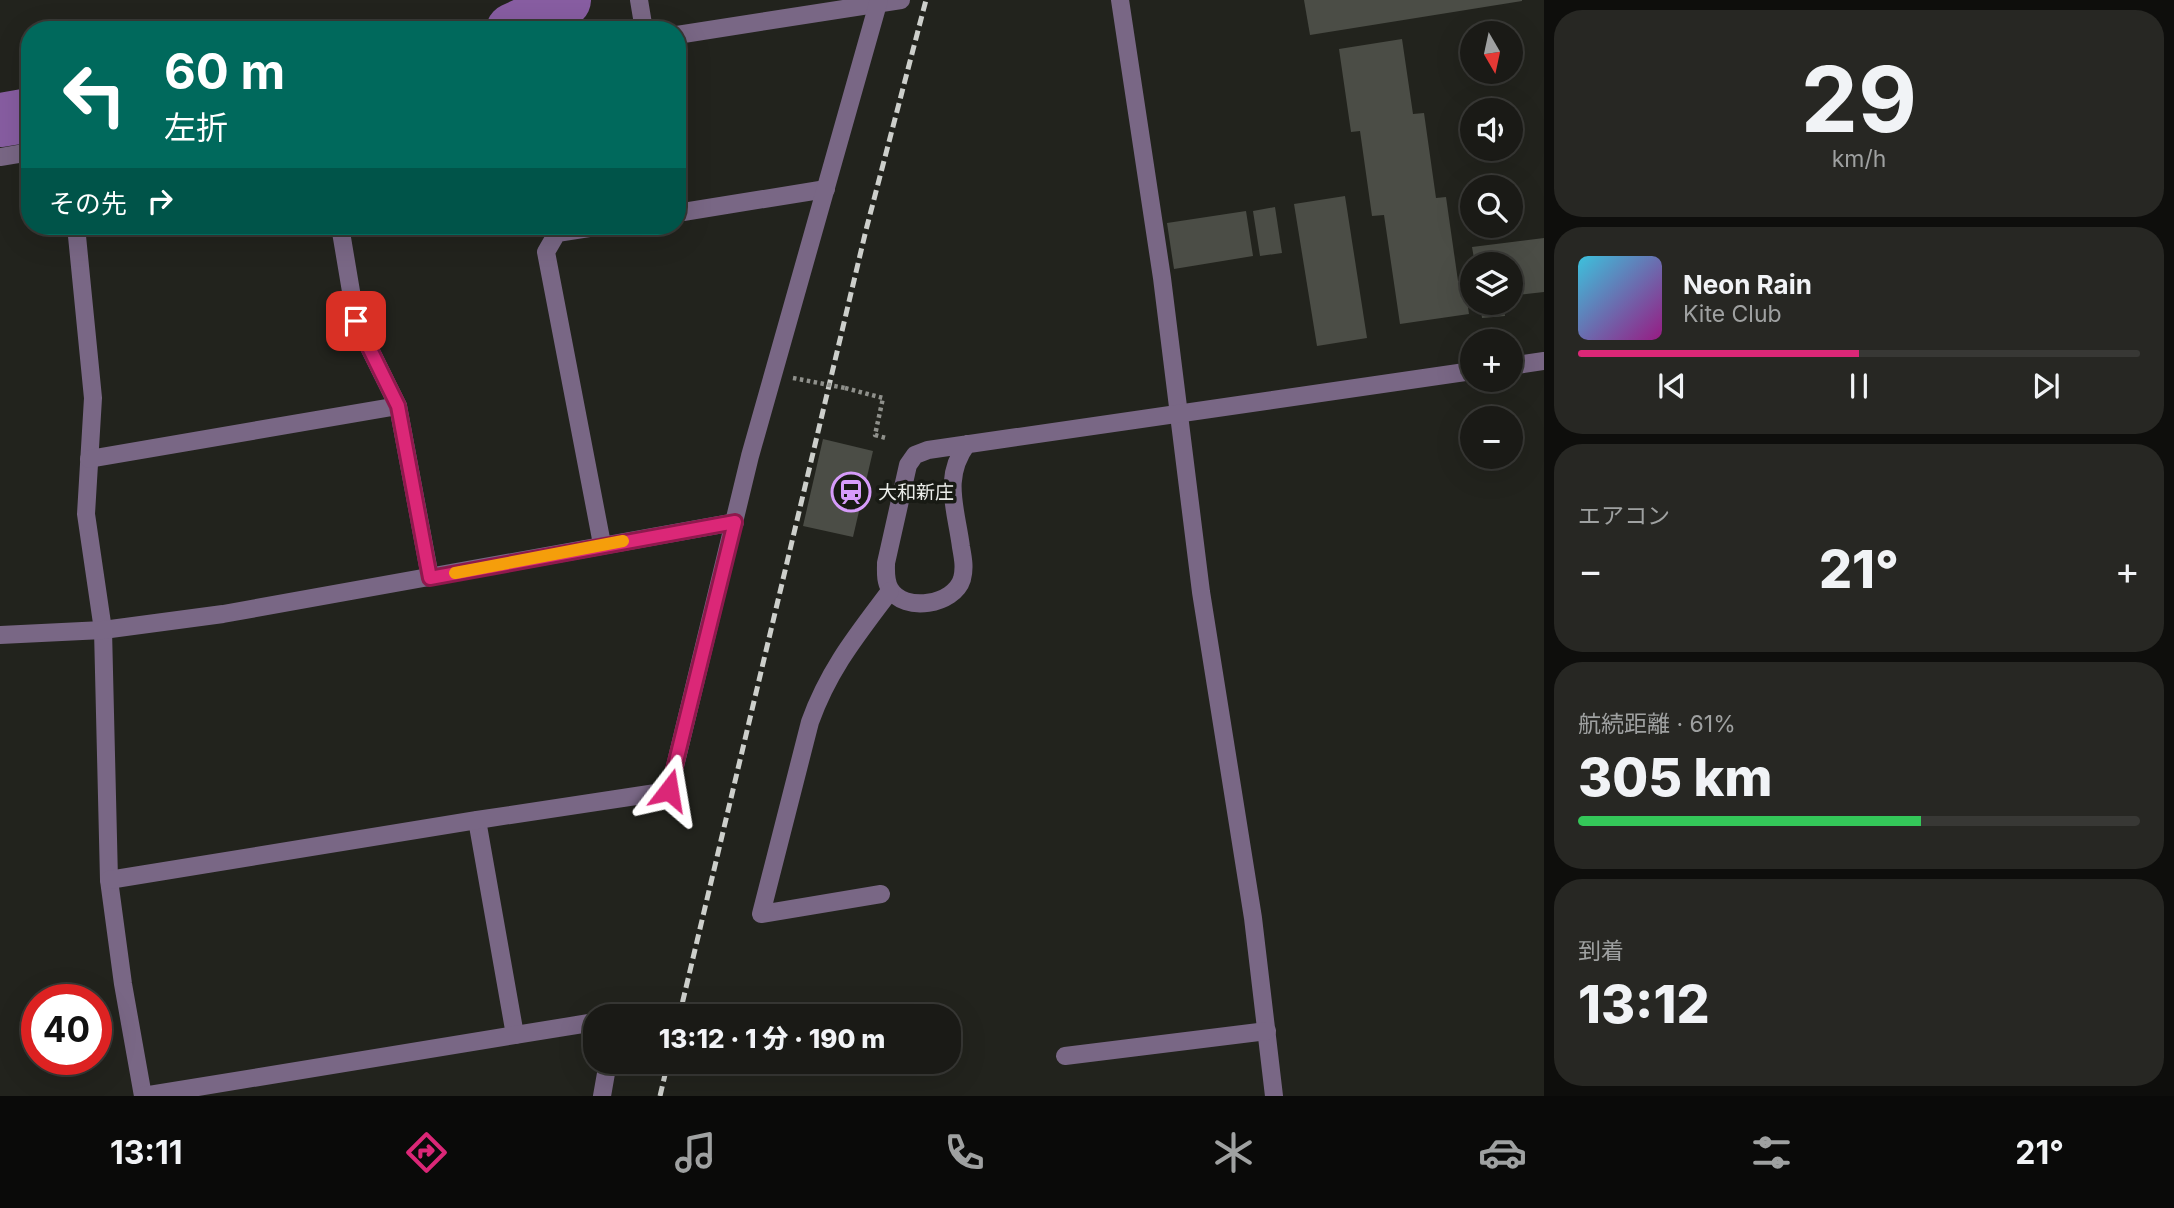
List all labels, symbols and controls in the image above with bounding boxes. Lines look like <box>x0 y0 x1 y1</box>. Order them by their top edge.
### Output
north arrow <box>1460 21 1522 84</box>
map controls <box>1460 21 1523 469</box>
text: 60 m <box>164 42 285 101</box>
text: 29 <box>1801 44 1917 154</box>
icon: left <box>49 49 140 140</box>
button: sound <box>1460 98 1523 161</box>
text: 左折 <box>164 108 228 147</box>
text: km/h <box>1832 145 1886 173</box>
button: search <box>1460 175 1523 238</box>
icon: right <box>141 182 179 220</box>
text: その先 <box>49 188 127 219</box>
button: layers <box>1460 252 1523 315</box>
text: Neon Rain <box>1683 269 1812 300</box>
pin <box>326 291 386 351</box>
text: Kite Club <box>1683 300 1782 328</box>
icon: arrive <box>337 302 375 340</box>
button: + <box>1460 329 1523 392</box>
icon: previous <box>1653 367 1691 405</box>
icon: pause <box>1840 367 1878 405</box>
icon: next <box>2027 367 2065 405</box>
button: − <box>1460 406 1523 469</box>
station icon: 大和新庄 <box>830 471 872 513</box>
place label: 大和新庄 <box>878 481 954 504</box>
text: エアコン <box>1578 502 1670 530</box>
text: 21° <box>1819 538 1899 601</box>
text: − <box>1578 547 1603 593</box>
text: + <box>2115 547 2140 593</box>
text: 航続距離 · 61% <box>1578 710 1736 738</box>
text: 305 km <box>1578 746 1772 809</box>
position arrow <box>632 753 706 827</box>
text: 到着 <box>1578 937 1624 965</box>
text: 13:12 <box>1578 973 1710 1036</box>
speed limit sign: 40 <box>21 984 112 1075</box>
text: 13:12 · 1 分 · 190 m <box>659 1023 885 1054</box>
icon: directions <box>402 1128 451 1177</box>
icon: music <box>671 1128 720 1177</box>
icon: phone <box>940 1128 989 1177</box>
icon: climate <box>1209 1128 1258 1177</box>
icon: car <box>1478 1128 1527 1177</box>
icon: filters <box>1747 1128 1796 1177</box>
text: 13:11 <box>110 1133 183 1172</box>
text: 21° <box>2015 1133 2064 1172</box>

